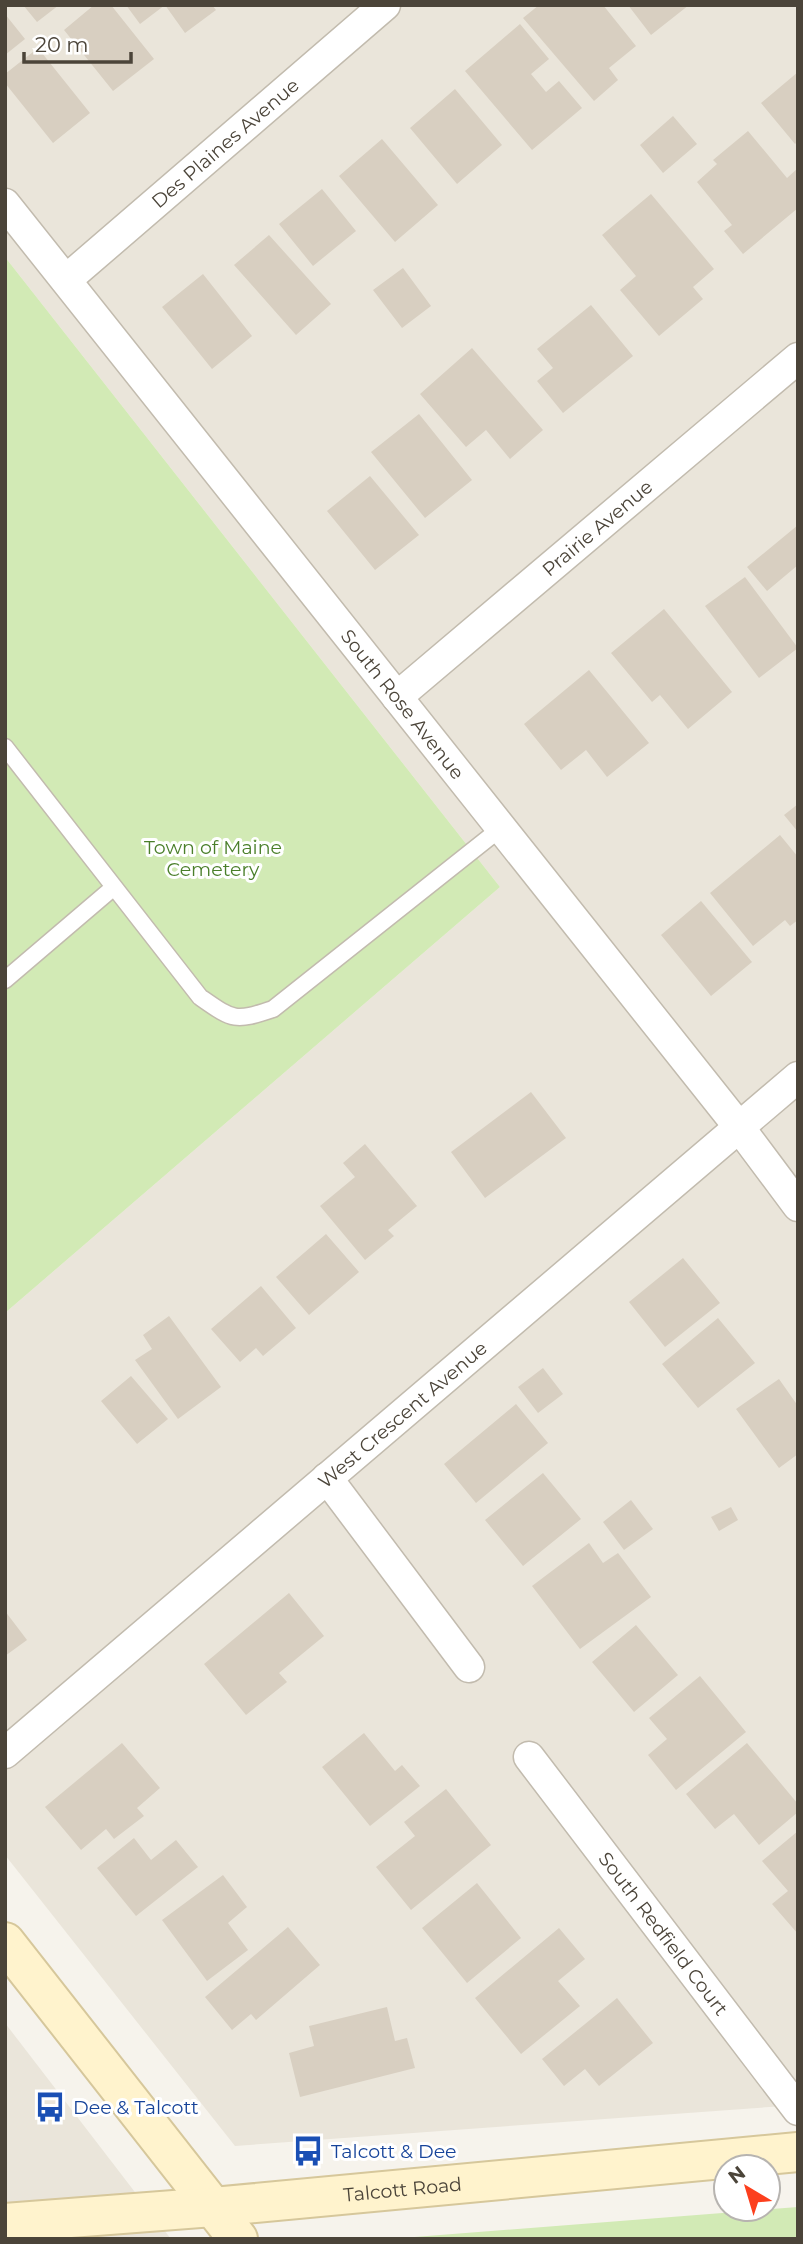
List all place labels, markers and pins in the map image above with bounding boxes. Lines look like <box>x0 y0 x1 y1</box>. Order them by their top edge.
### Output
bus stop icon: Dee & Talcott <box>33 2090 67 2124</box>
place label: Dee & Talcott <box>73 2096 199 2119</box>
bus stop icon: Talcott & Dee <box>291 2134 325 2168</box>
place label: Talcott & Dee <box>331 2140 457 2163</box>

